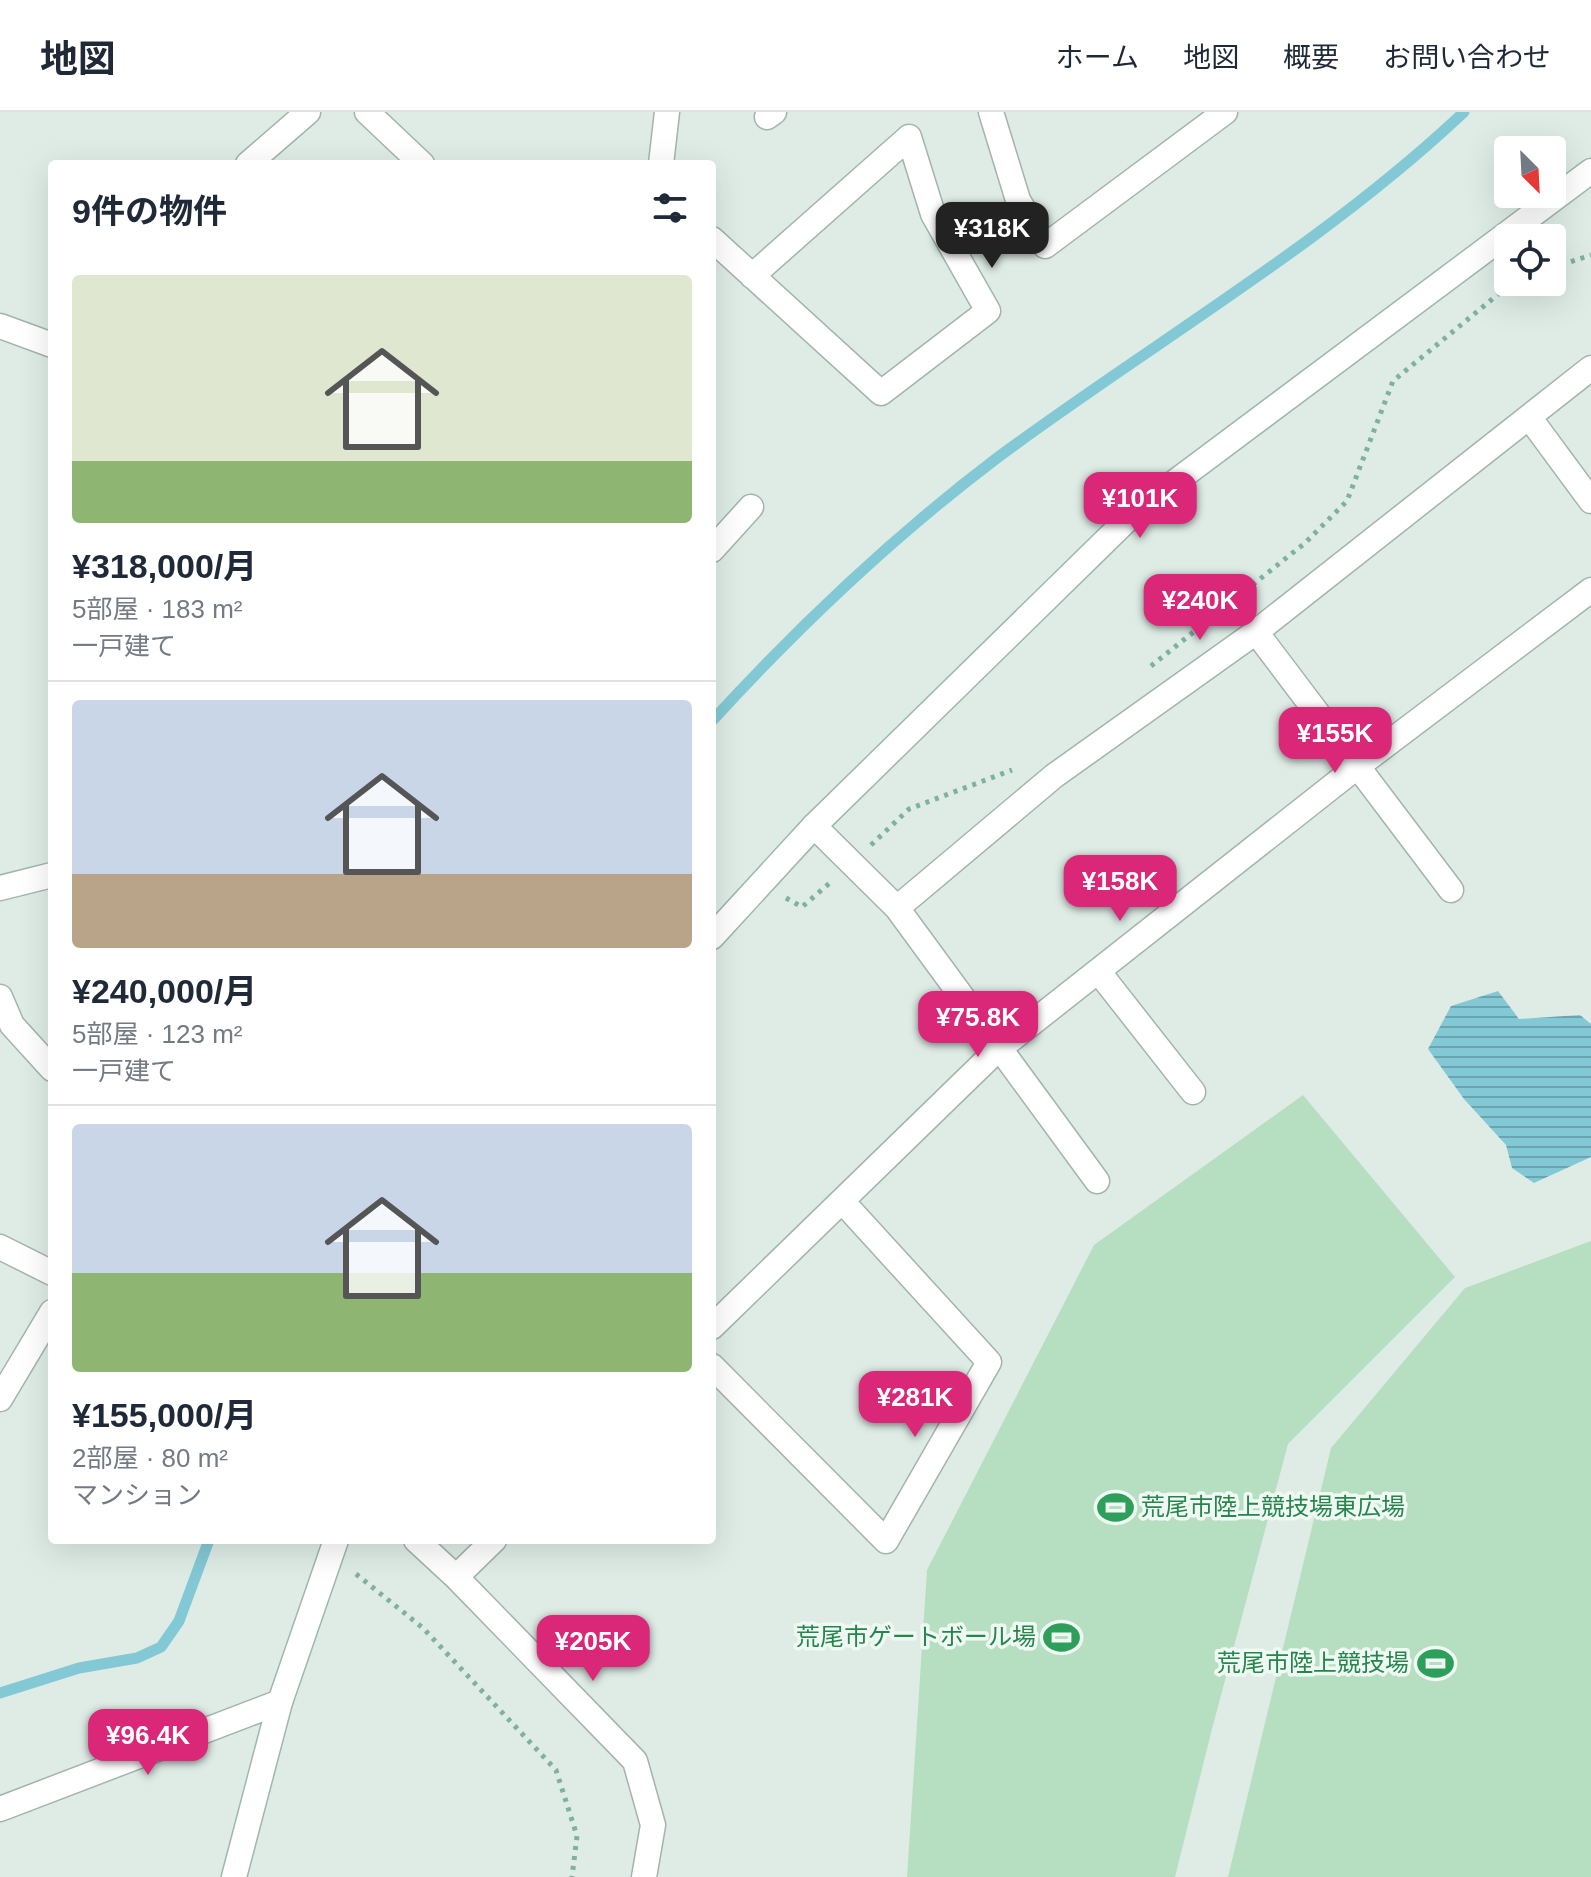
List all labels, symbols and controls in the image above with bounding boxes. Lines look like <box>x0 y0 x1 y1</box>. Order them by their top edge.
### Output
text: 地図 <box>40 38 116 80</box>
text: ホーム <box>1056 42 1139 73</box>
text: 地図 <box>1183 42 1239 73</box>
text: 概要 <box>1283 42 1339 73</box>
text: お問い合わせ <box>1383 42 1551 73</box>
north arrow <box>1494 136 1566 208</box>
map controls <box>1494 136 1566 296</box>
icon: filters <box>648 186 692 230</box>
text: 9件の物件 <box>72 192 227 230</box>
pin: ¥318K <box>936 202 1048 270</box>
text: ¥318K <box>954 213 1030 243</box>
button: locate <box>1494 224 1566 296</box>
icon: home <box>310 327 454 471</box>
pin: ¥101K <box>1084 472 1196 540</box>
text: ¥101K <box>1102 483 1178 513</box>
text: ¥318,000/月 <box>72 547 257 585</box>
pin: ¥240K <box>1144 574 1256 642</box>
text: ¥240K <box>1162 585 1238 615</box>
text: 5部屋 · 183 m² <box>72 594 243 624</box>
text: 一戸建て <box>72 631 176 661</box>
pin: ¥155K <box>1279 707 1391 775</box>
text: ¥155K <box>1297 718 1373 748</box>
icon: home <box>310 752 454 896</box>
pin: ¥158K <box>1064 855 1176 923</box>
text: ¥158K <box>1082 866 1158 896</box>
text: ¥240,000/月 <box>72 972 257 1010</box>
pin: ¥75.8K <box>913 991 1043 1059</box>
text: ¥75.8K <box>936 1002 1020 1032</box>
text: 5部屋 · 123 m² <box>72 1019 243 1049</box>
text: 一戸建て <box>72 1056 176 1086</box>
icon: home <box>310 1176 454 1320</box>
pin: ¥281K <box>859 1371 971 1439</box>
text: ¥281K <box>877 1382 953 1412</box>
text: ¥155,000/月 <box>72 1396 257 1434</box>
text: 2部屋 · 80 m² <box>72 1443 228 1473</box>
text: マンション <box>72 1480 202 1510</box>
sports icon: 荒尾市陸上競技場東広場 <box>1096 1488 1134 1526</box>
place label: 荒尾市陸上競技場東広場 <box>1141 1493 1405 1520</box>
pin: ¥205K <box>537 1615 649 1683</box>
sports icon: 荒尾市ゲートボール場 <box>1043 1618 1081 1656</box>
place label: 荒尾市ゲートボール場 <box>796 1623 1036 1650</box>
text: ¥205K <box>555 1626 631 1656</box>
sports icon: 荒尾市陸上競技場 <box>1416 1644 1454 1682</box>
place label: 荒尾市陸上競技場 <box>1217 1649 1409 1676</box>
pin: ¥96.4K <box>83 1709 213 1777</box>
text: ¥96.4K <box>106 1720 190 1750</box>

